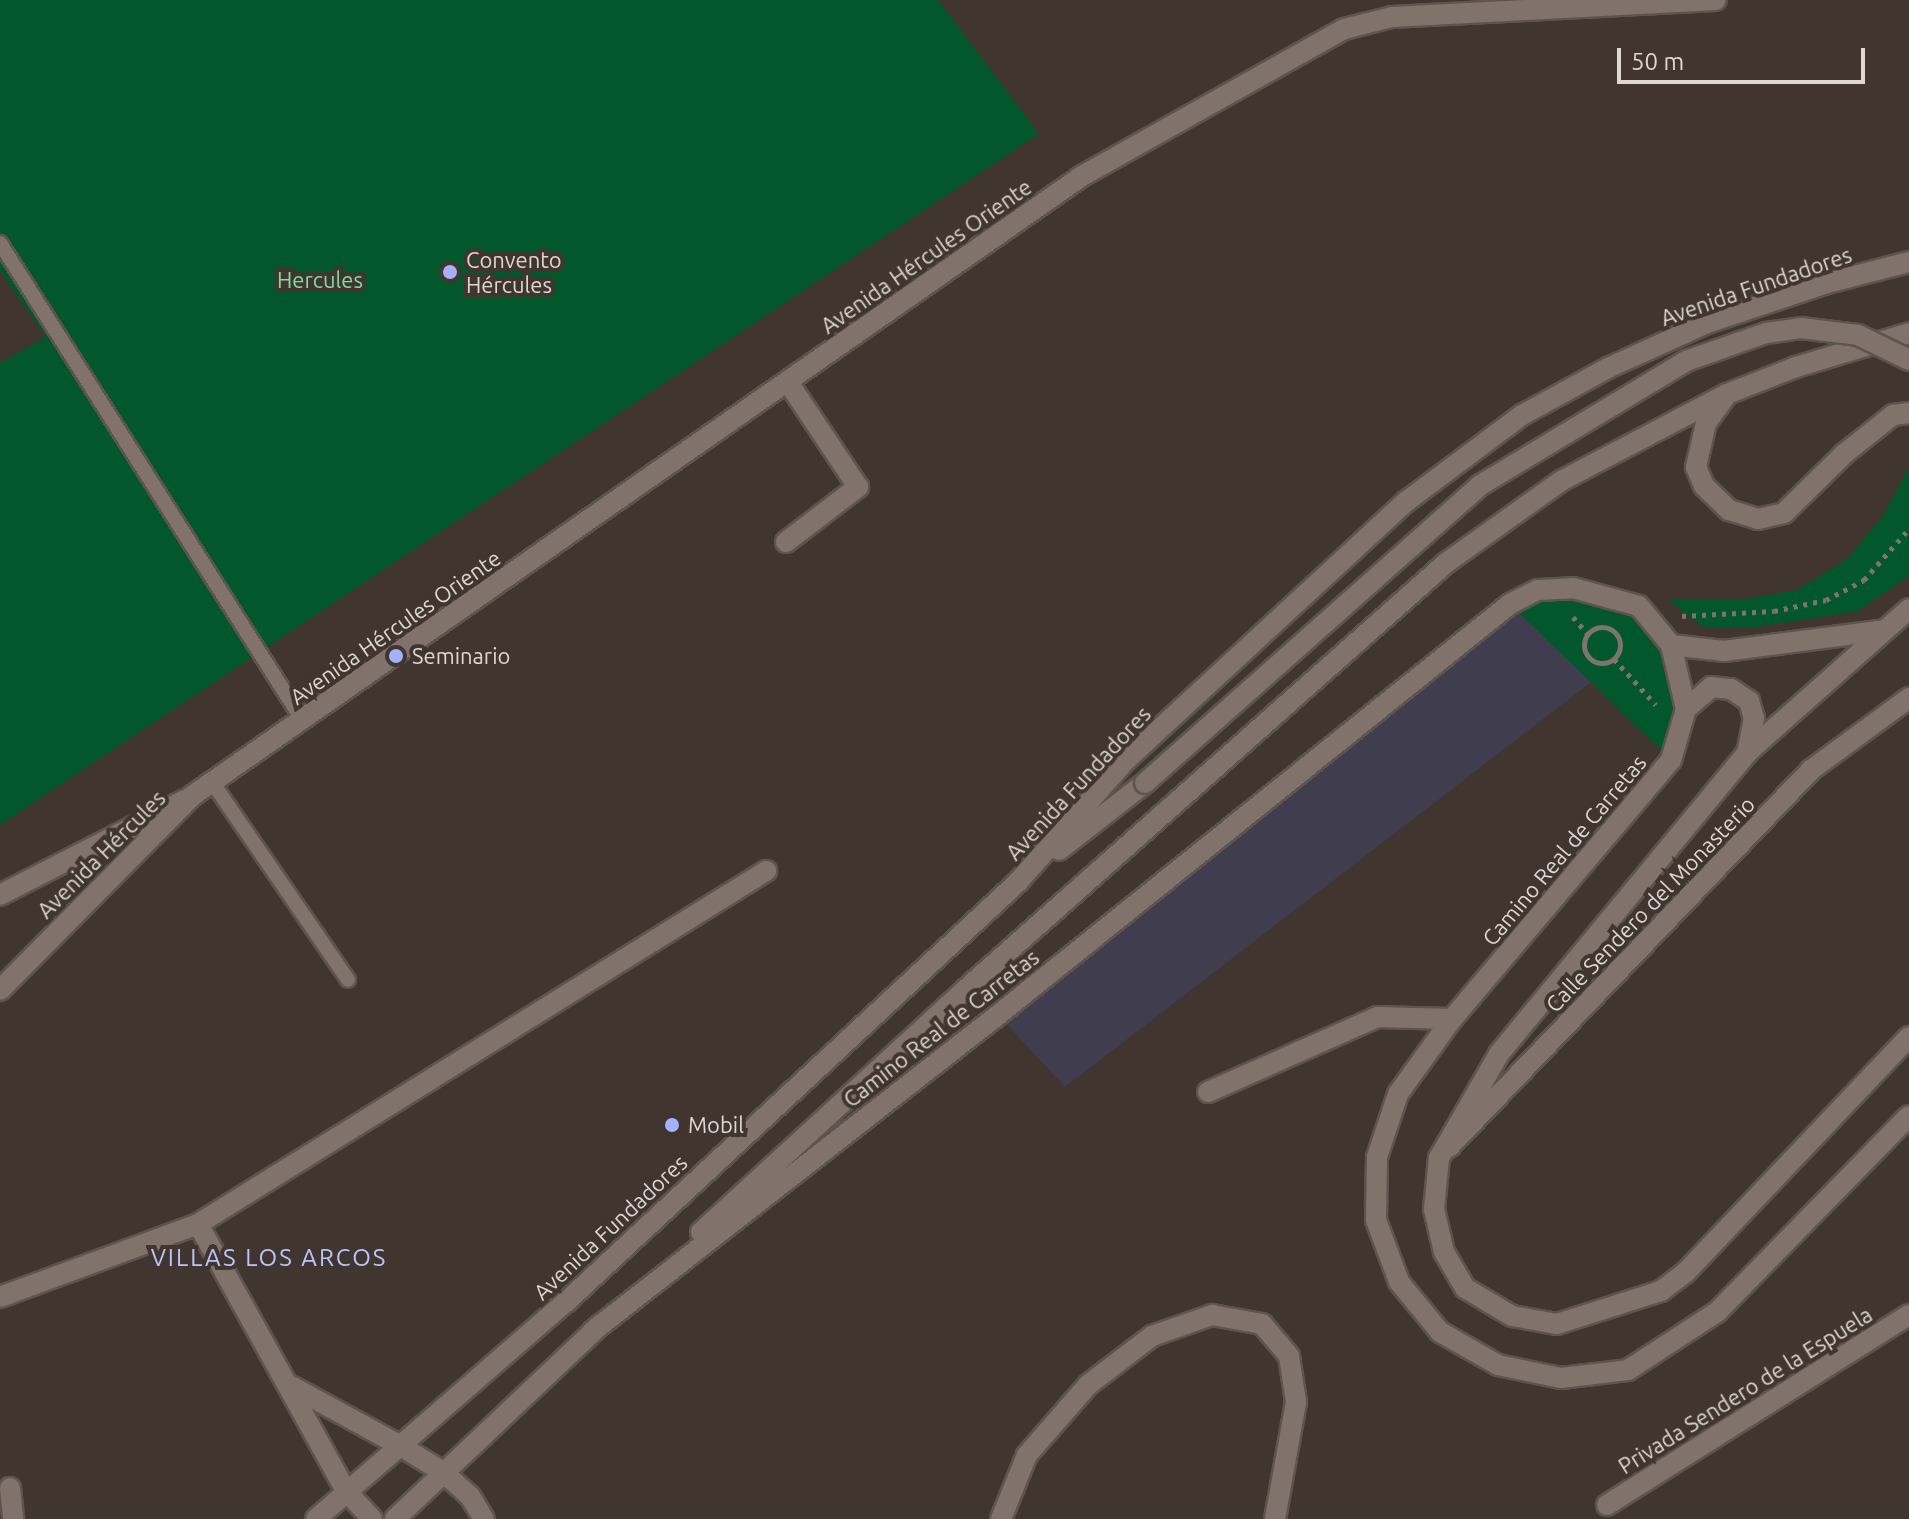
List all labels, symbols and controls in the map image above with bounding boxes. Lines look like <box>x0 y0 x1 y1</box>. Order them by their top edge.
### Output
scale bar <box>1621 32 1869 82</box>
text: 50 m <box>1631 48 1684 75</box>
street label: Avenida Hércules Oriente <box>816 173 1036 339</box>
street label: Avenida Fundadores <box>1657 241 1855 331</box>
place label: Convento Hércules <box>466 246 562 298</box>
marker: Convento Hércules <box>441 263 459 281</box>
park label: Hercules <box>277 267 363 293</box>
street label: Avenida Hércules Oriente <box>285 544 505 710</box>
place label: Seminario <box>412 643 510 669</box>
marker: Seminario <box>387 647 405 665</box>
street label: Avenida Fundadores <box>1000 701 1156 865</box>
street label: Camino Real de Carretas <box>1477 749 1651 951</box>
street label: Avenida Hércules <box>32 785 170 923</box>
street label: Calle Sendero del Monasterio <box>1540 791 1760 1017</box>
street label: Camino Real de Carretas <box>838 944 1044 1112</box>
place label: Mobil <box>688 1112 744 1138</box>
marker: Mobil <box>663 1116 681 1134</box>
street label: Avenida Fundadores <box>528 1149 692 1305</box>
district label: VILLAS LOS ARCOS <box>151 1244 387 1272</box>
street label: Privada Sendero de la Espuela <box>1613 1301 1877 1479</box>

